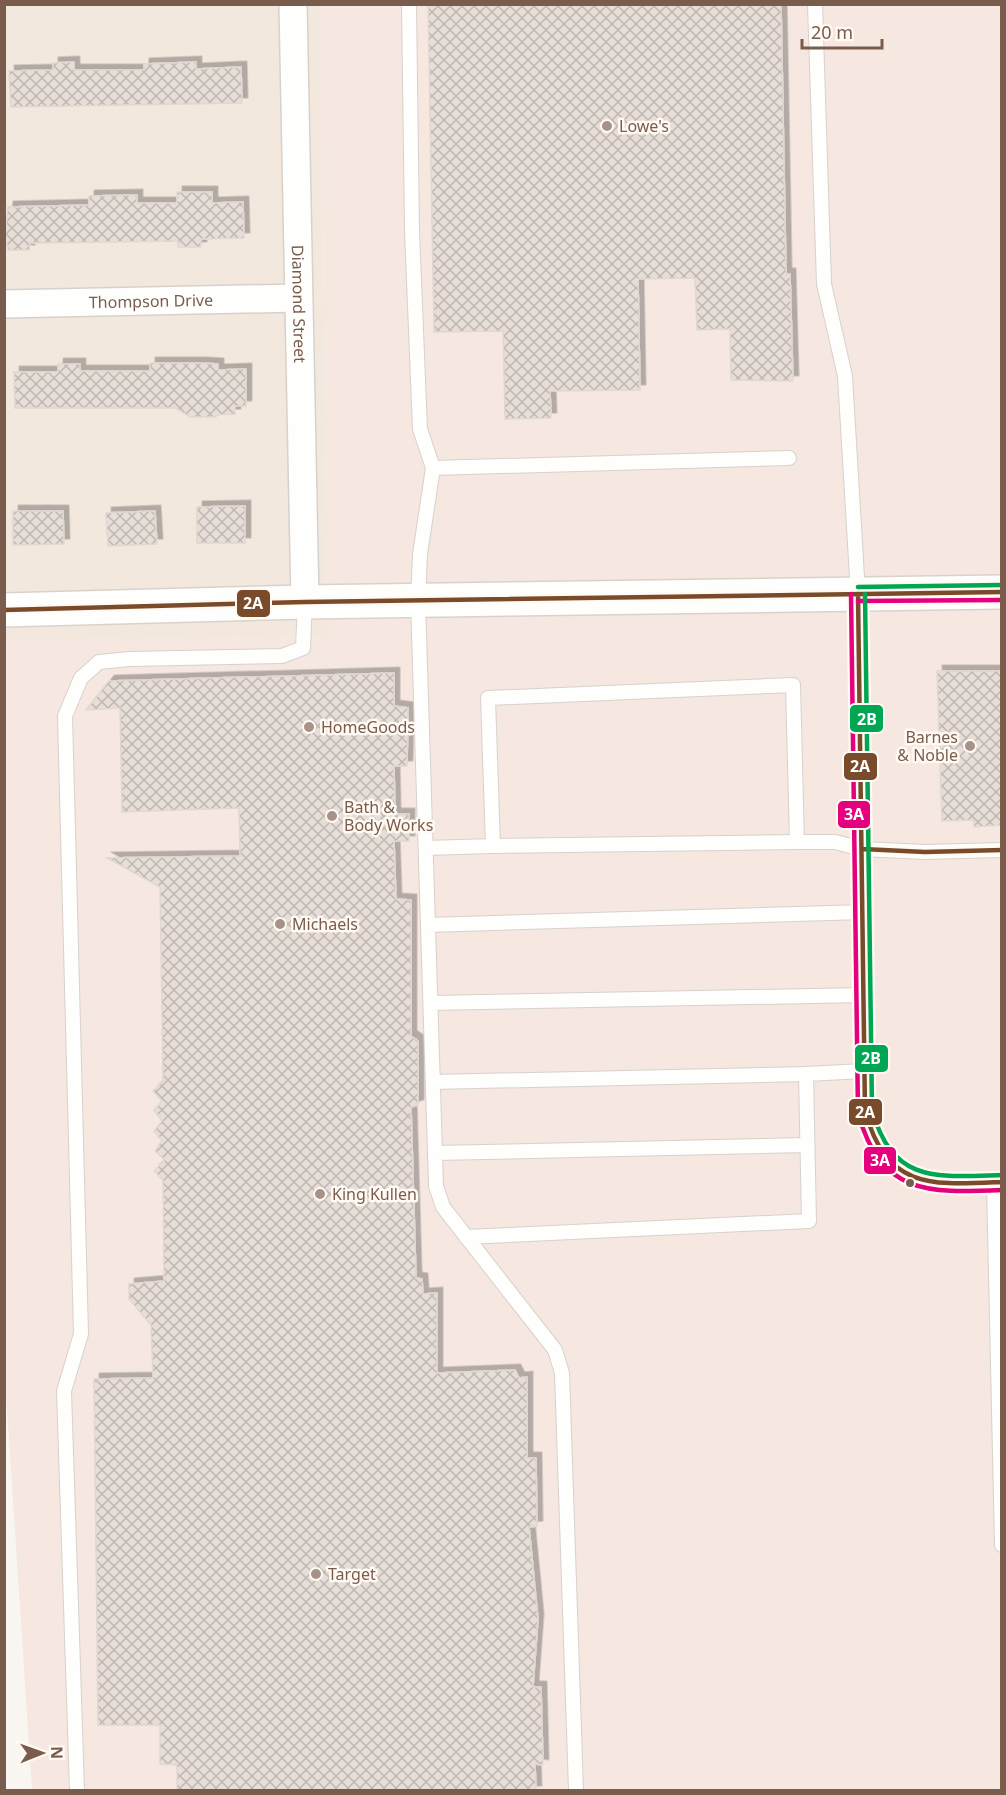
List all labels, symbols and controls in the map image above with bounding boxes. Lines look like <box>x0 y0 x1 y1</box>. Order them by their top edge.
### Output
scale bar <box>802 12 882 50</box>
text: 20 m <box>811 20 853 44</box>
place label: Lowe's <box>619 115 669 137</box>
marker: Lowe's <box>600 119 614 133</box>
street label: Diamond Street <box>287 245 311 363</box>
street label: Thompson Drive <box>89 289 213 313</box>
line badge: 2A <box>236 589 271 618</box>
text: 2A <box>243 592 264 614</box>
line badge: 2B <box>849 704 884 733</box>
text: 2B <box>857 708 877 730</box>
place label: HomeGoods <box>321 716 415 738</box>
marker: HomeGoods <box>302 720 316 734</box>
place label: Barnes & Noble <box>897 726 958 766</box>
marker: Barnes & Noble <box>963 739 977 753</box>
line badge: 2A <box>843 752 878 781</box>
text: 2A <box>850 755 871 777</box>
place label: Bath & Body Works <box>344 796 433 836</box>
line badge: 3A <box>837 800 871 829</box>
text: 3A <box>844 803 865 825</box>
marker: Bath & Body Works <box>325 809 339 823</box>
place label: Michaels <box>292 913 358 935</box>
marker: Michaels <box>273 917 287 931</box>
line badge: 2B <box>854 1044 889 1073</box>
text: 2B <box>861 1047 881 1069</box>
line badge: 2A <box>848 1098 883 1126</box>
text: 2A <box>855 1101 876 1123</box>
line badge: 3A <box>863 1146 897 1175</box>
text: 3A <box>870 1149 891 1171</box>
unlabelled marker <box>904 1177 916 1189</box>
place label: King Kullen <box>332 1183 417 1205</box>
marker: King Kullen <box>313 1187 327 1201</box>
place label: Target <box>328 1563 376 1585</box>
marker: Target <box>309 1567 323 1581</box>
north arrow <box>12 1723 72 1783</box>
text: N <box>46 1746 68 1759</box>

